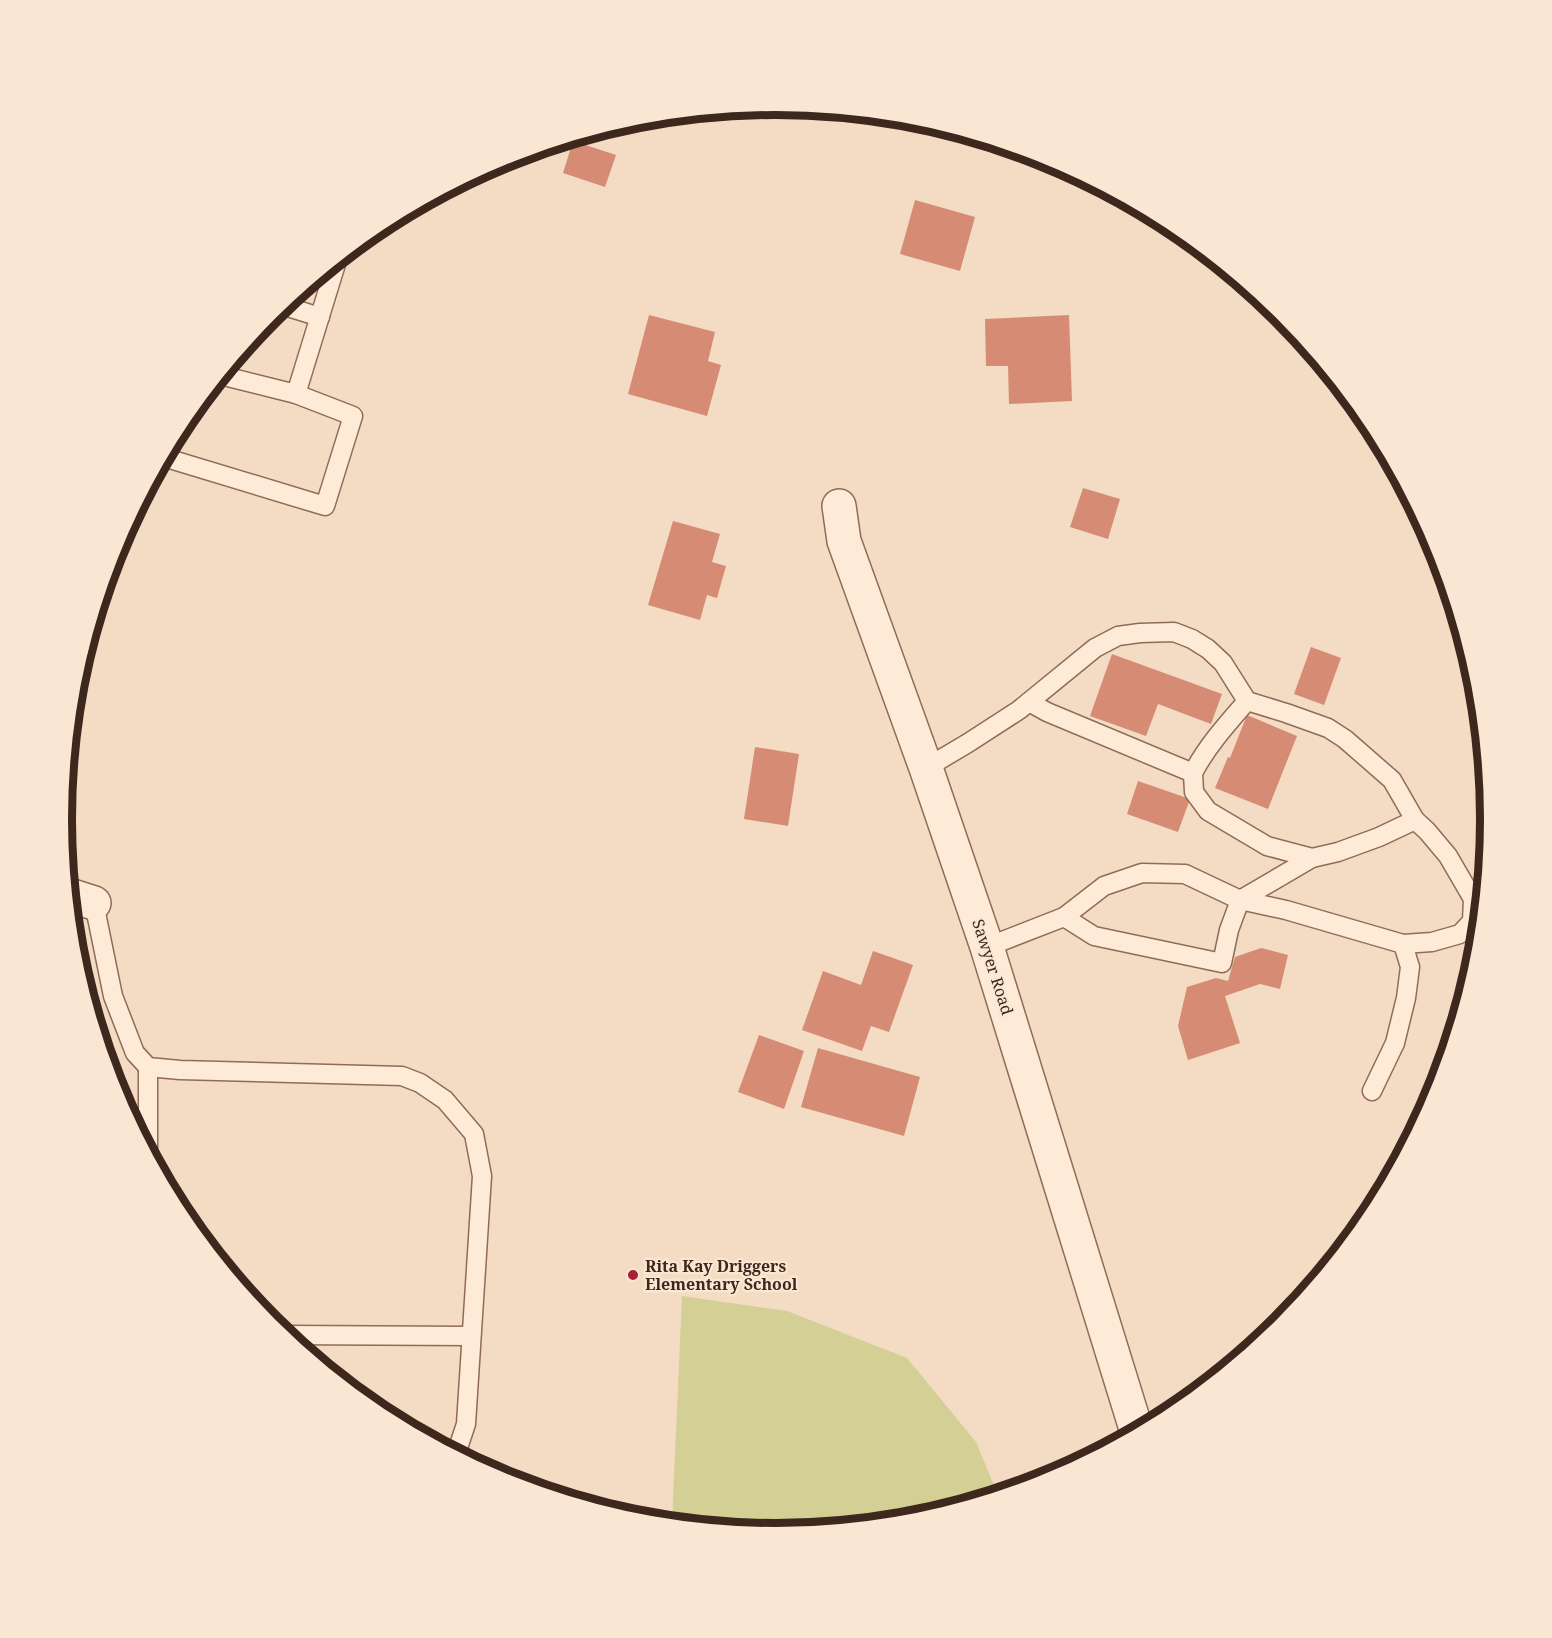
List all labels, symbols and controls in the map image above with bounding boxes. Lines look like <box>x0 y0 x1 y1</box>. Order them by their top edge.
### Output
street label: Sawyer Road <box>967 916 1019 1018</box>
place label: Rita Kay Driggers Elementary School <box>645 1255 798 1295</box>
marker: Rita Kay Driggers Elementary School <box>626 1268 640 1282</box>

